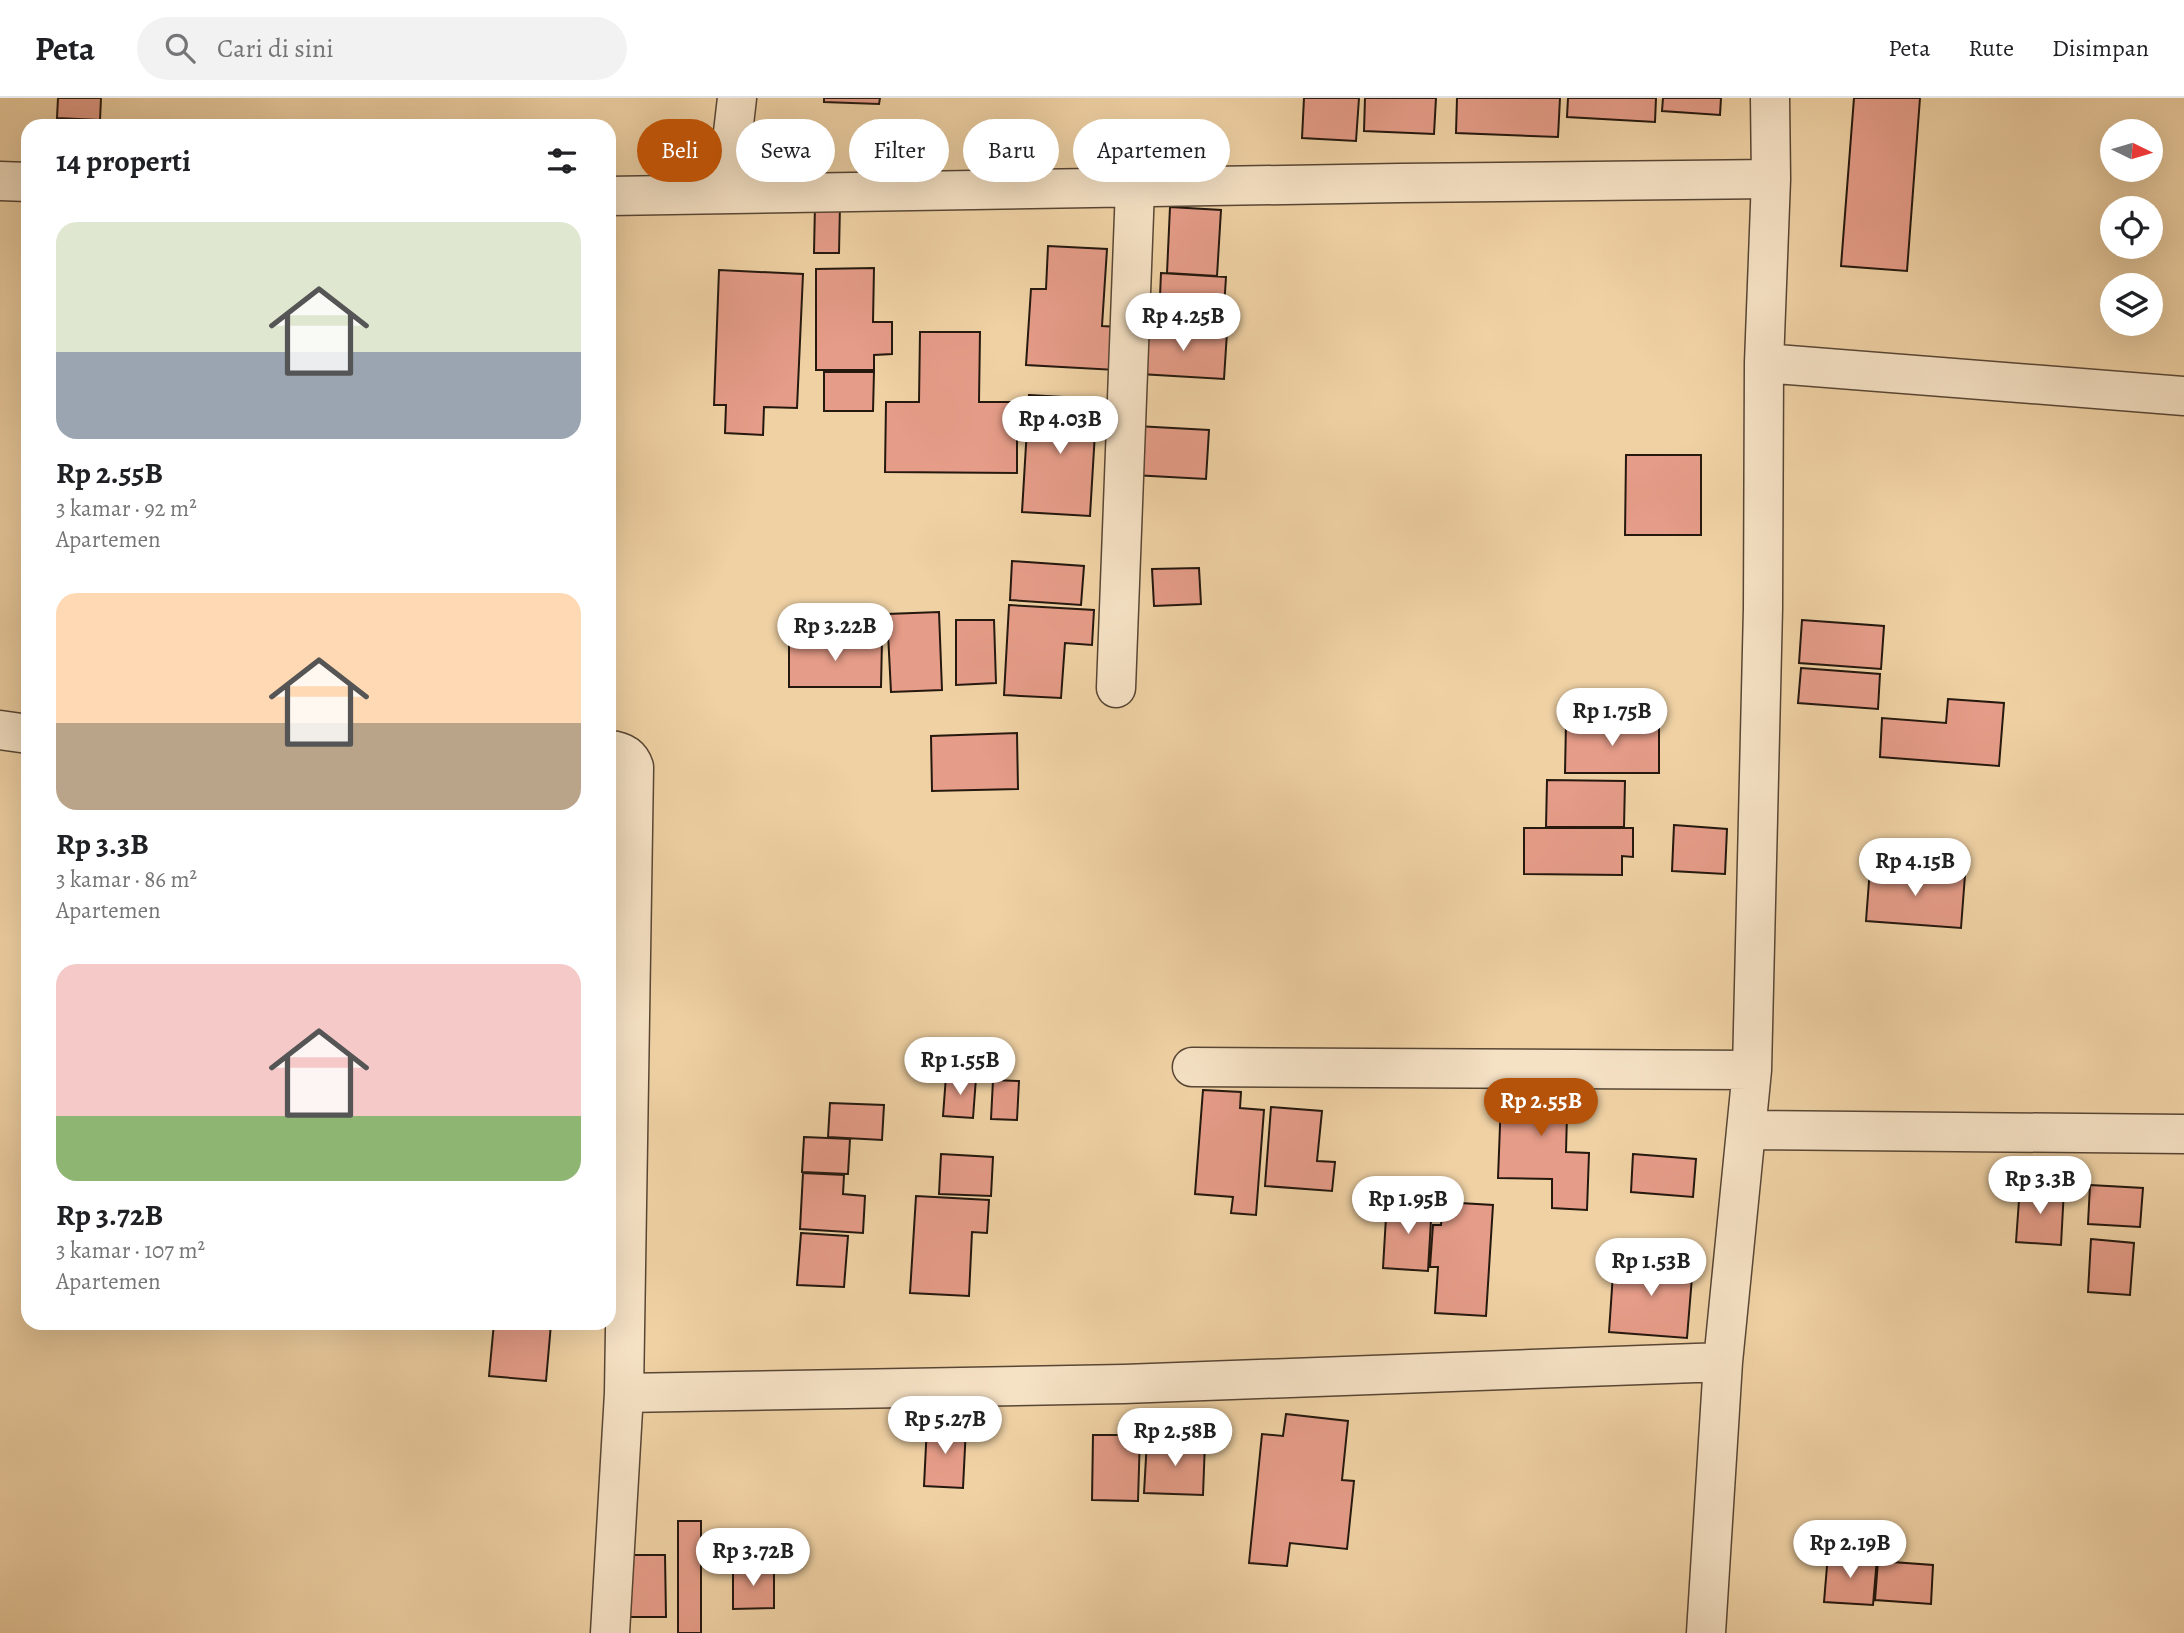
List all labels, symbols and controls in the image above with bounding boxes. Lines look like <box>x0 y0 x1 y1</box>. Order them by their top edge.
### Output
search box <box>137 17 627 80</box>
text: Peta <box>35 26 95 71</box>
icon: search <box>161 29 199 67</box>
text: Cari di sini <box>217 31 334 66</box>
text: Peta <box>1888 32 1930 64</box>
text: Rute <box>1968 32 2014 64</box>
text: Disimpan <box>2052 32 2149 64</box>
chip: Beli <box>637 119 722 182</box>
chip: Sewa <box>736 119 835 182</box>
chip: Filter <box>849 119 949 182</box>
chip: Baru <box>963 119 1059 182</box>
chip: Apartemen <box>1073 119 1230 182</box>
north arrow <box>2100 119 2163 182</box>
map controls <box>2100 119 2163 336</box>
text: 14 properti <box>56 141 191 181</box>
icon: filters <box>543 142 581 180</box>
button: locate <box>2100 196 2163 259</box>
icon: home <box>256 268 382 394</box>
button: layers <box>2100 273 2163 336</box>
pin: Rp 4.25B <box>1111 294 1255 353</box>
text: Rp 4.25B <box>1141 300 1225 331</box>
pin: Rp 4.03B <box>988 396 1132 456</box>
text: Rp 4.03B <box>1018 403 1102 434</box>
text: Rp 2.55B <box>56 453 163 493</box>
text: 3 kamar · 92 m² <box>56 493 197 524</box>
text: Apartemen <box>56 524 161 555</box>
pin: Rp 3.22B <box>763 603 907 663</box>
text: Rp 3.22B <box>793 610 877 641</box>
icon: home <box>256 639 382 765</box>
pin: Rp 1.75B <box>1540 688 1684 748</box>
text: Rp 1.75B <box>1572 695 1652 726</box>
text: Rp 3.3B <box>56 824 149 864</box>
pin: Rp 4.15B <box>1843 838 1987 898</box>
text: Rp 4.15B <box>1875 845 1955 876</box>
text: 3 kamar · 86 m² <box>56 864 197 895</box>
text: Apartemen <box>56 895 161 926</box>
icon: home <box>256 1010 382 1136</box>
pin: Rp 1.55B <box>888 1038 1032 1097</box>
text: Rp 1.55B <box>920 1044 1000 1075</box>
pin: Rp 2.55B <box>1469 1079 1613 1138</box>
text: Rp 2.55B <box>1500 1085 1582 1116</box>
pin: Rp 3.3B <box>1975 1156 2105 1216</box>
text: Rp 3.3B <box>2004 1163 2076 1194</box>
pin: Rp 1.95B <box>1336 1176 1480 1236</box>
text: Rp 1.95B <box>1368 1183 1448 1214</box>
text: Rp 3.72B <box>56 1195 163 1235</box>
text: 3 kamar · 107 m² <box>56 1235 205 1266</box>
pin: Rp 1.53B <box>1579 1238 1723 1298</box>
text: Rp 1.53B <box>1611 1245 1691 1276</box>
text: Apartemen <box>56 1266 161 1297</box>
pin: Rp 5.27B <box>873 1396 1017 1456</box>
text: Rp 5.27B <box>904 1403 986 1434</box>
pin: Rp 2.58B <box>1103 1408 1247 1468</box>
text: Rp 2.58B <box>1133 1415 1217 1446</box>
pin: Rp 2.19B <box>1778 1520 1922 1580</box>
text: Rp 2.19B <box>1809 1527 1891 1558</box>
pin: Rp 3.72B <box>681 1528 825 1588</box>
text: Rp 3.72B <box>712 1535 794 1566</box>

